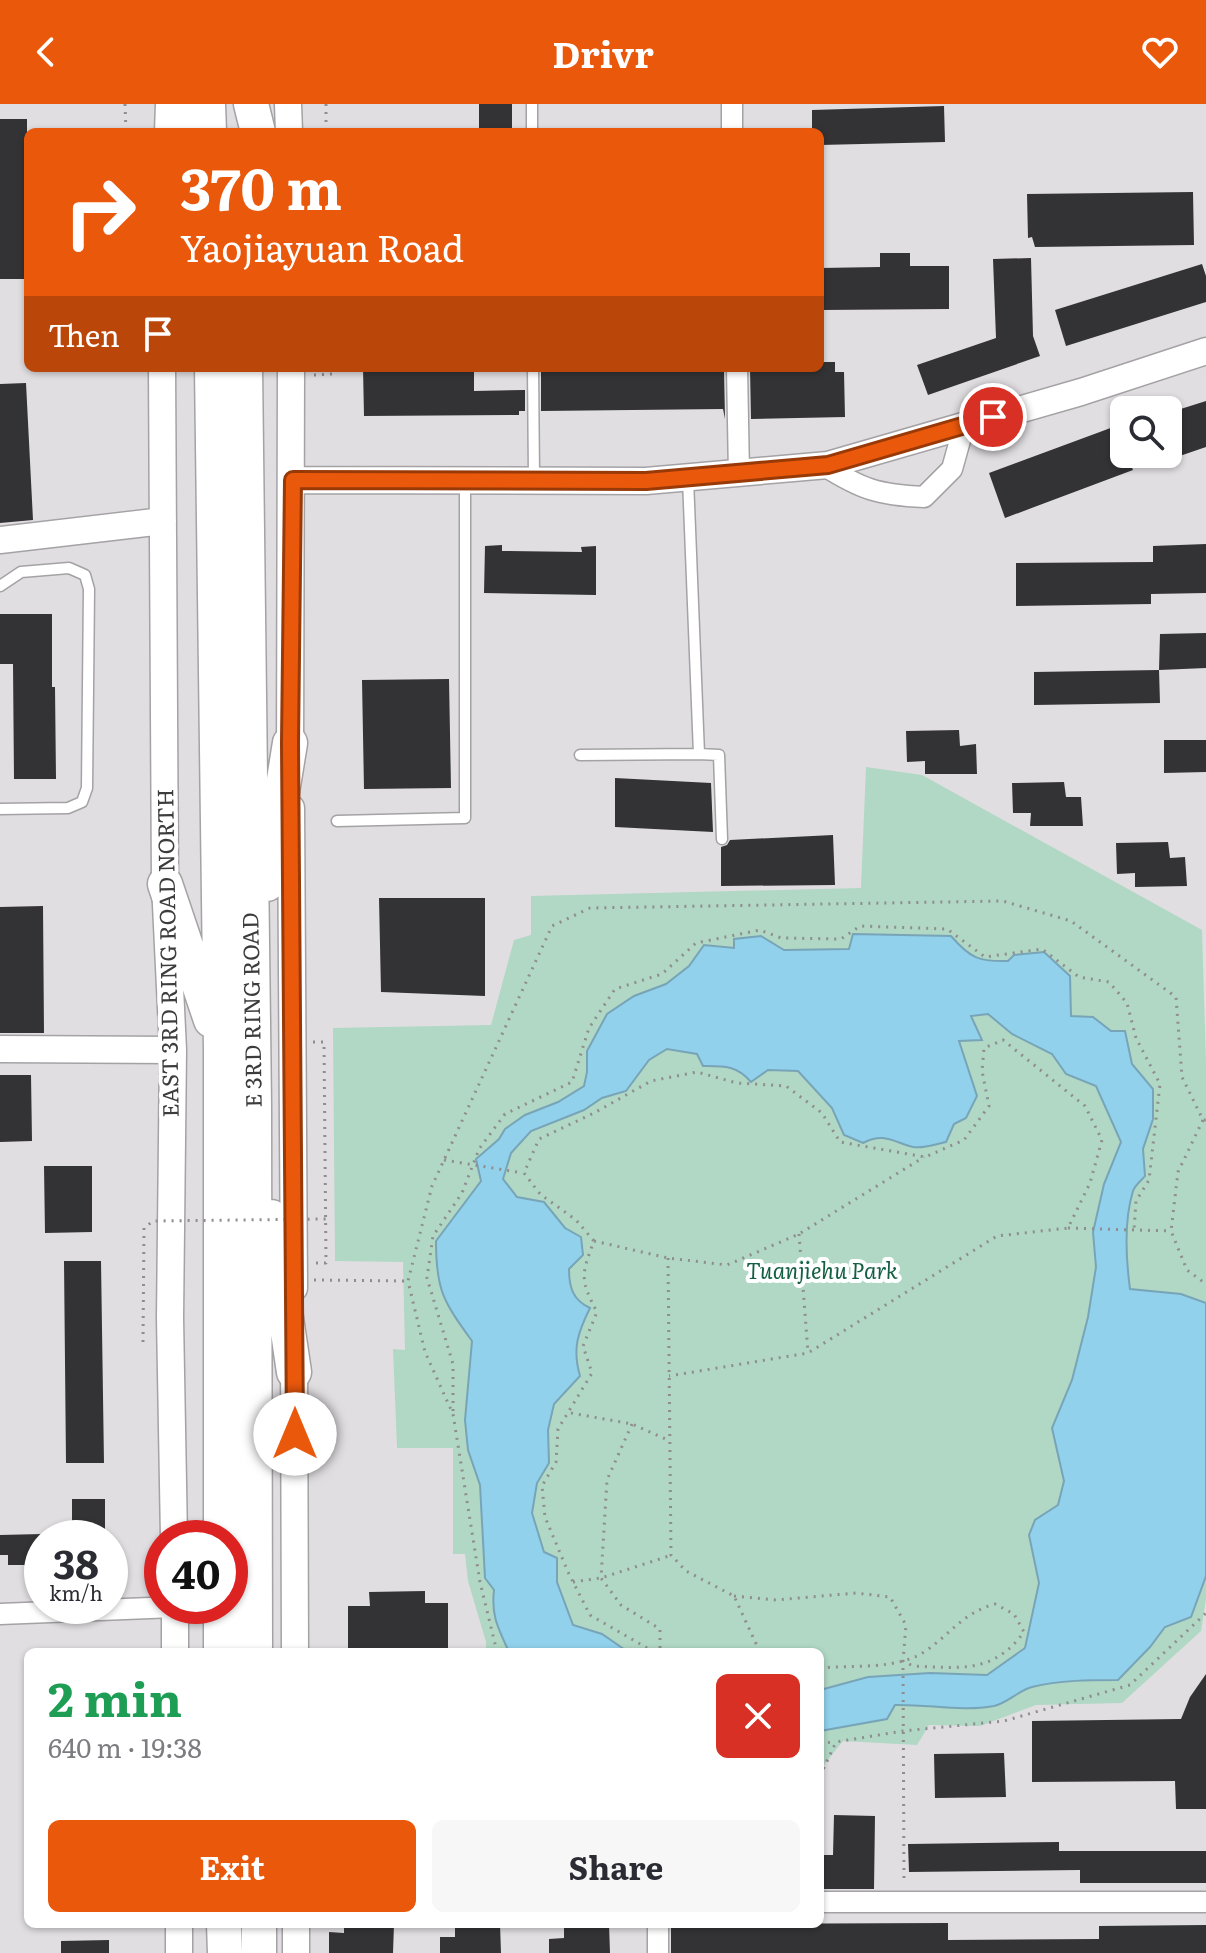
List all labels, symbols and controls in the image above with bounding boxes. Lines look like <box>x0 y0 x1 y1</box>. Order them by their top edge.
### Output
text: Drivr <box>552 26 654 79</box>
icon: back <box>24 30 68 74</box>
icon: heart <box>1138 30 1182 74</box>
text: 370 m <box>180 144 342 227</box>
icon: right <box>48 160 152 264</box>
text: Yaojiayuan Road <box>180 220 464 273</box>
text: Then <box>48 312 120 356</box>
icon: arrive <box>136 312 180 356</box>
pin <box>959 383 1027 451</box>
icon: arrive <box>971 395 1015 439</box>
map controls <box>1110 396 1182 468</box>
button: search <box>1110 396 1182 468</box>
street label: EAST 3RD RING ROAD NORTH <box>147 788 186 1118</box>
street label: E 3RD RING ROAD <box>232 912 269 1108</box>
park label: Tuanjiehu Park <box>746 1253 898 1286</box>
position arrow <box>253 1392 337 1476</box>
speed limit sign: 40 <box>144 1520 248 1624</box>
text: 38 <box>53 1532 99 1591</box>
text: km/h <box>49 1577 103 1607</box>
text: 2 min <box>48 1661 182 1732</box>
button: close <box>716 1674 800 1758</box>
text: 640 m · 19:38 <box>48 1727 202 1766</box>
button: Exit <box>48 1820 416 1912</box>
button: Share <box>432 1820 800 1912</box>

